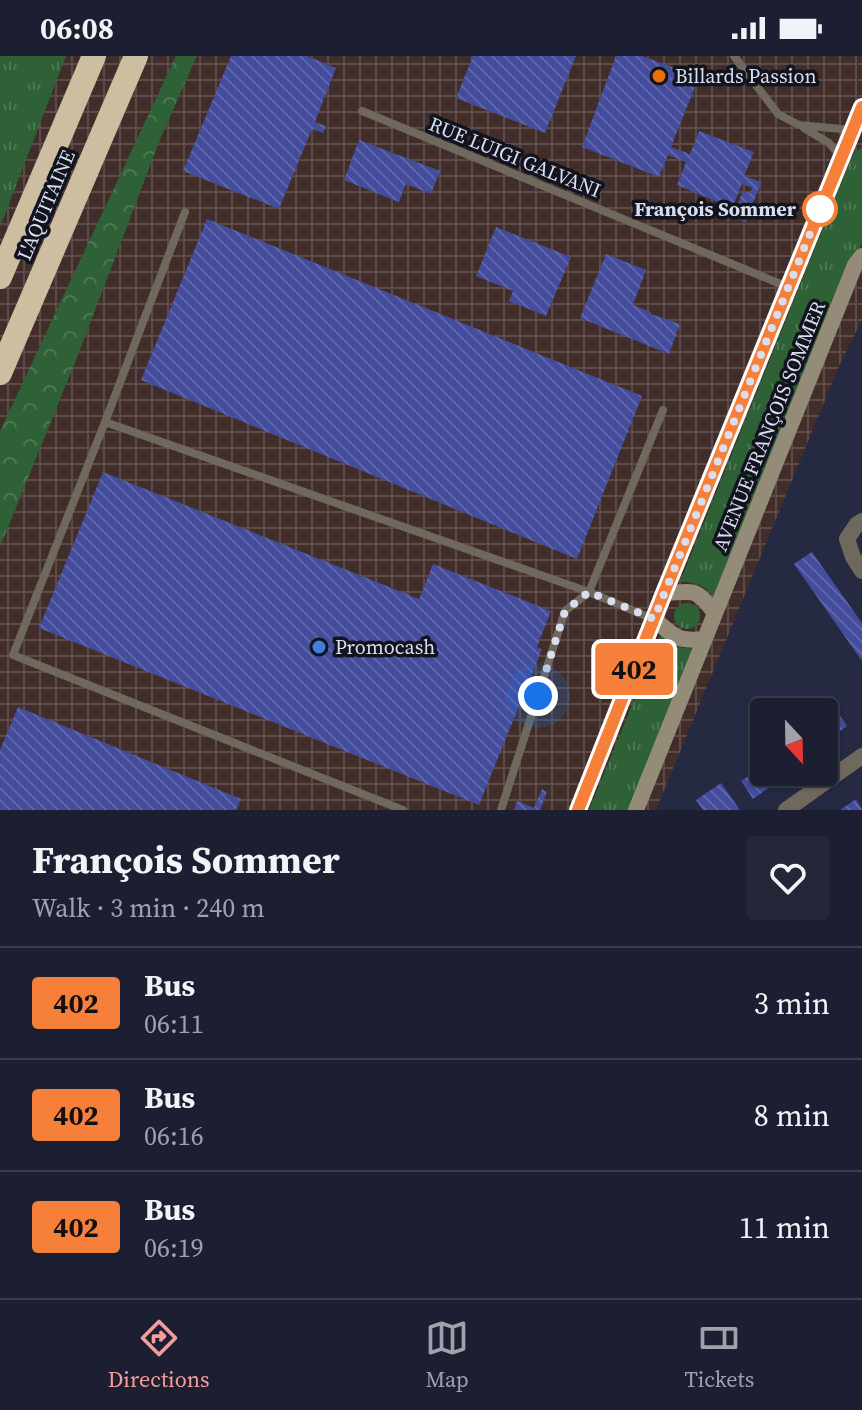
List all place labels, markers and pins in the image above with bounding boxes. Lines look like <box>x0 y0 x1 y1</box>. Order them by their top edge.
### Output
place label: Billards Passion <box>675 62 817 90</box>
marker: Billards Passion <box>650 67 668 85</box>
marker: François Sommer <box>803 192 837 226</box>
place label: François Sommer <box>634 195 797 223</box>
place label: Promocash <box>335 633 435 661</box>
marker: Promocash <box>310 638 328 656</box>

